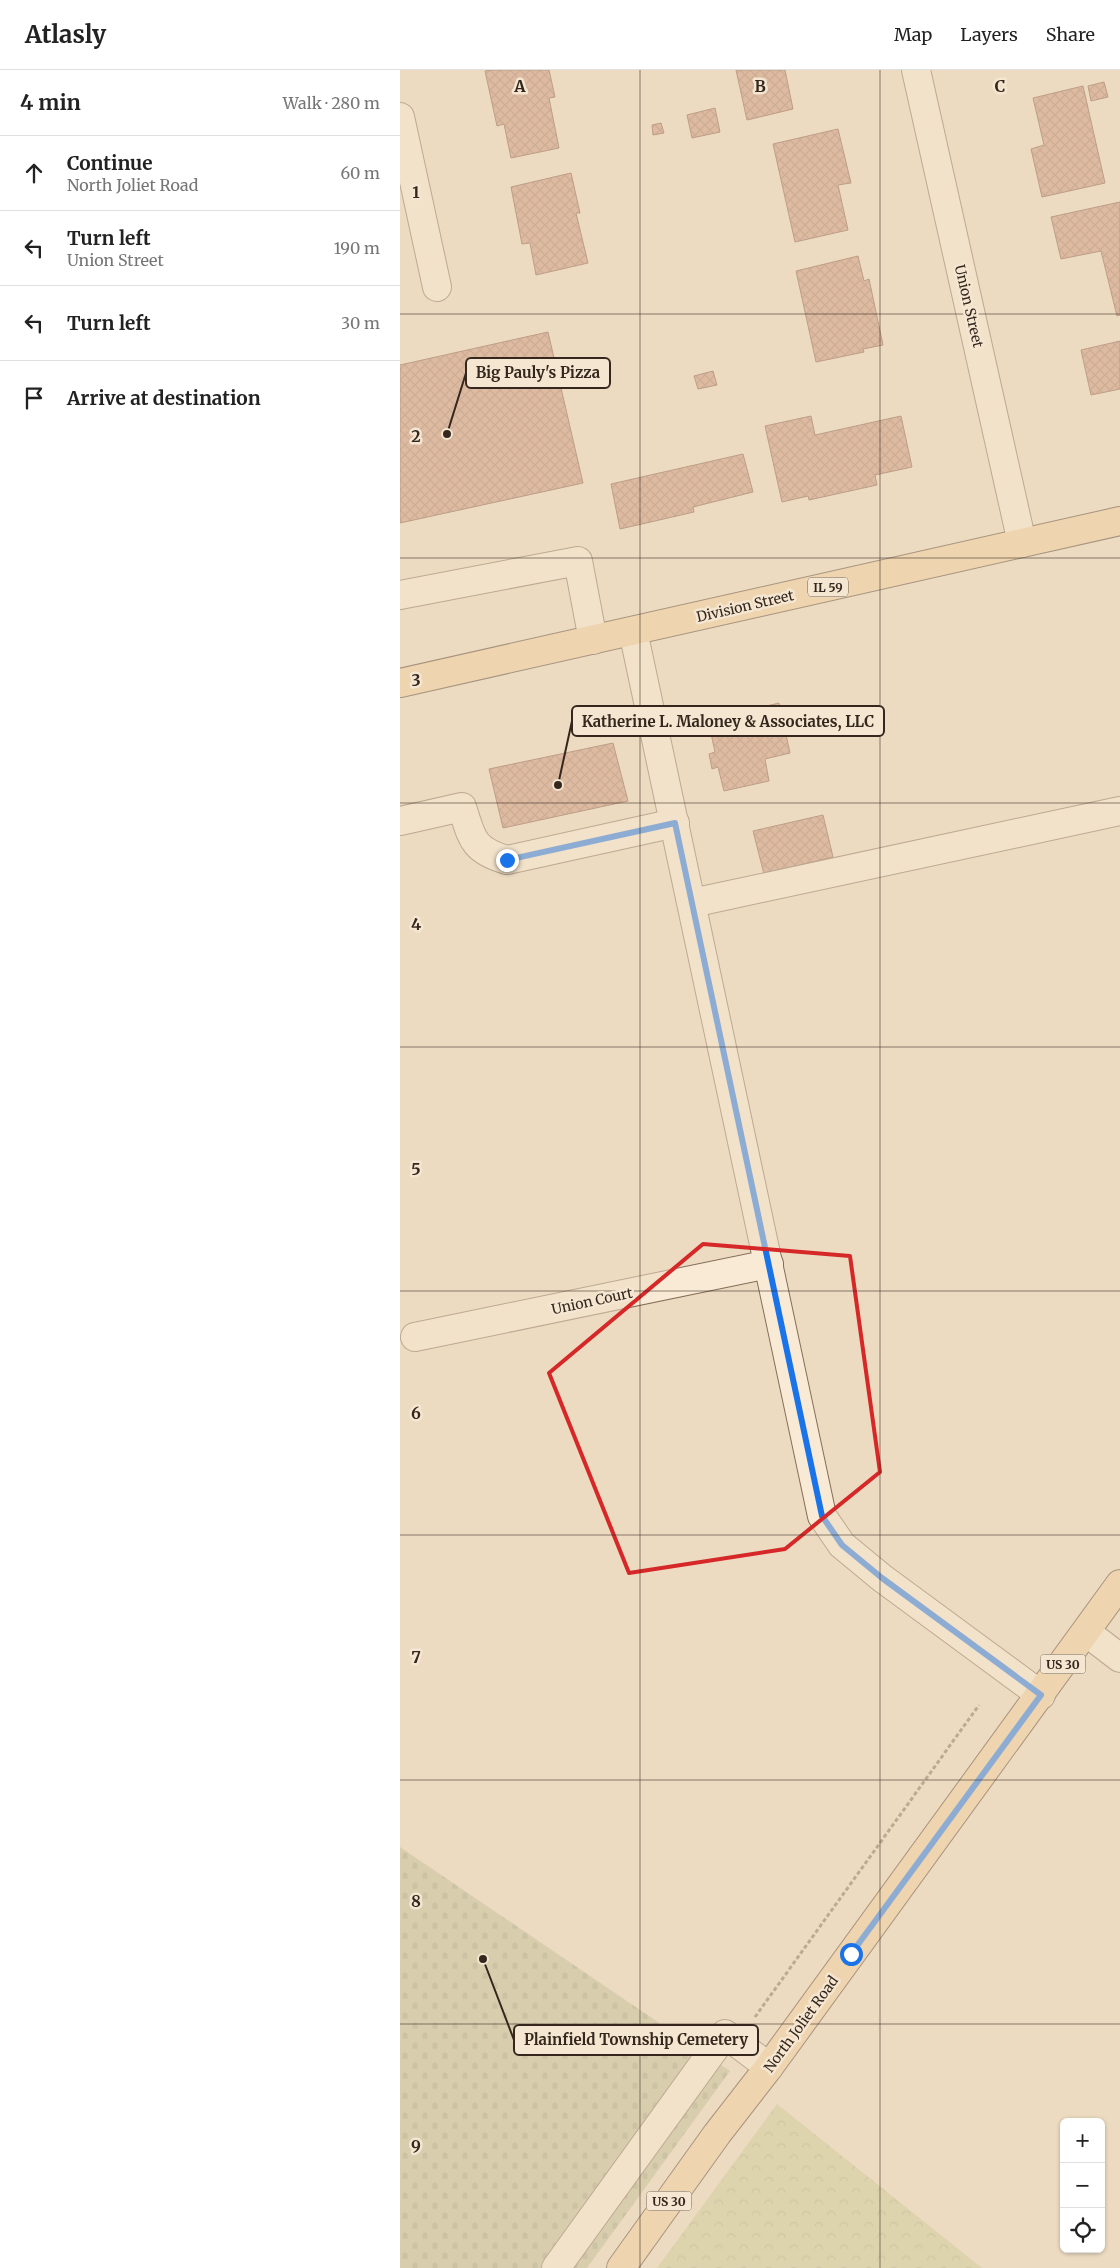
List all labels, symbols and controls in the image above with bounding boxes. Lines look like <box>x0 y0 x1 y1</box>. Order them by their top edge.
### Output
text: Atlasly <box>25 19 106 50</box>
text: Map <box>894 23 932 46</box>
text: Layers <box>960 23 1018 46</box>
text: Share <box>1046 23 1095 46</box>
text: A <box>513 76 526 96</box>
text: B <box>754 76 766 96</box>
text: C <box>995 76 1005 96</box>
text: 4 min <box>20 89 81 116</box>
text: Walk · 280 m <box>283 93 380 113</box>
text: Continue <box>67 151 153 175</box>
icon: ahead <box>20 159 48 187</box>
text: 60 m <box>340 163 380 183</box>
text: North Joliet Road <box>67 175 198 195</box>
text: 1 <box>412 182 420 202</box>
text: Turn left <box>67 226 151 250</box>
icon: left <box>20 234 48 262</box>
text: 190 m <box>334 238 380 258</box>
text: Union Street <box>67 250 164 270</box>
street label: Union Street <box>951 263 987 350</box>
icon: left <box>20 309 48 337</box>
text: Turn left <box>67 311 151 335</box>
text: 30 m <box>341 313 380 333</box>
callout: Big Pauly's Pizza <box>466 358 610 388</box>
text: Big Pauly's Pizza <box>476 363 601 382</box>
icon: arrive <box>20 384 48 412</box>
text: Arrive at destination <box>67 386 261 410</box>
text: 2 <box>411 426 421 446</box>
road number: IL 59 <box>808 578 848 596</box>
street label: Division Street <box>695 586 796 626</box>
text: 3 <box>411 670 421 690</box>
callout: Katherine L. Maloney & Associates, LLC <box>572 706 884 736</box>
text: Katherine L. Maloney & Associates, LLC <box>582 712 874 732</box>
route end <box>496 849 519 872</box>
text: 4 <box>411 914 421 934</box>
text: 5 <box>411 1159 421 1179</box>
street label: Union Court <box>550 1284 635 1318</box>
text: 6 <box>411 1403 421 1423</box>
text: 7 <box>411 1647 421 1667</box>
road number: US 30 <box>1040 1655 1086 1674</box>
text: 8 <box>411 1891 421 1911</box>
route start <box>840 1943 863 1966</box>
street label: North Joliet Road <box>760 1972 842 2076</box>
callout: Plainfield Township Cemetery <box>514 2025 758 2055</box>
text: Plainfield Township Cemetery <box>524 2030 748 2049</box>
map controls <box>1060 2118 1105 2253</box>
button: + <box>1060 2118 1105 2163</box>
text: 9 <box>411 2136 421 2156</box>
button: − <box>1060 2163 1105 2208</box>
road number: US 30 <box>646 2192 692 2210</box>
button: locate <box>1060 2208 1105 2253</box>

